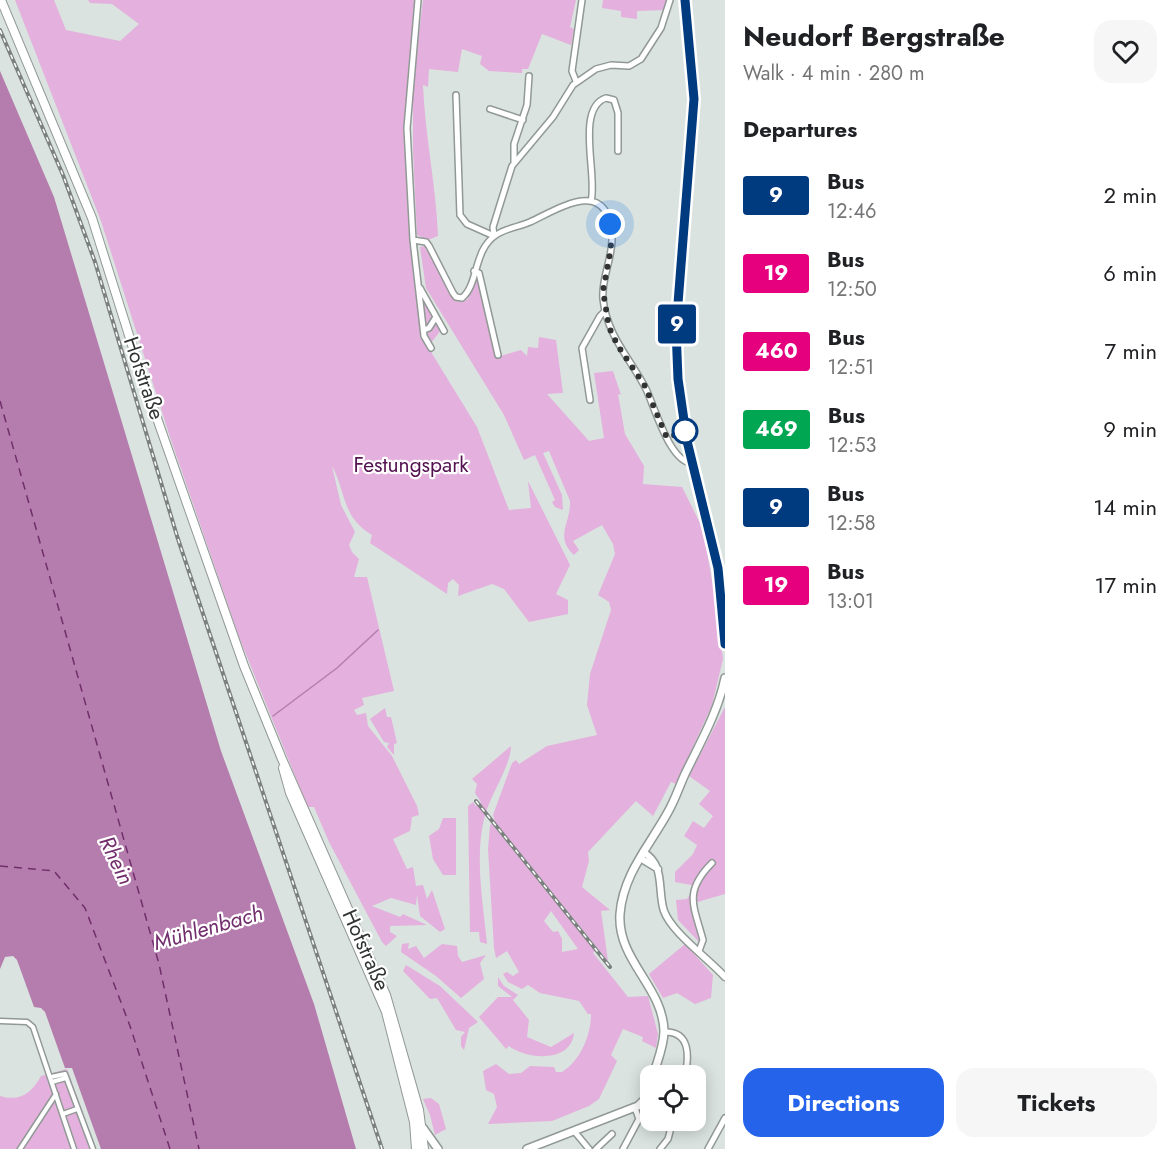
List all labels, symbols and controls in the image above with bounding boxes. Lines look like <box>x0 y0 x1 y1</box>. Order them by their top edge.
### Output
text: Neudorf Bergstraße <box>743 16 1005 57</box>
button: heart <box>1094 20 1157 83</box>
text: Walk · 4 min · 280 m <box>743 59 925 88</box>
text: Departures <box>743 113 857 145</box>
text: Bus <box>827 165 864 197</box>
text: 2 min <box>1103 179 1157 211</box>
text: 9 <box>769 180 783 210</box>
text: 12:46 <box>827 197 877 226</box>
your location <box>595 209 625 239</box>
text: Bus <box>827 243 864 275</box>
text: 6 min <box>1103 257 1157 289</box>
text: 19 <box>764 258 788 288</box>
text: 12:50 <box>827 275 877 304</box>
line badge: 9 <box>658 304 696 344</box>
text: 9 <box>670 309 684 339</box>
text: Bus <box>828 321 865 353</box>
street label: Hofstraße <box>116 332 172 424</box>
text: 7 min <box>1104 335 1157 367</box>
text: 460 <box>755 336 798 366</box>
text: 12:51 <box>828 353 874 382</box>
text: Bus <box>828 399 865 431</box>
text: 9 min <box>1103 413 1157 445</box>
text: 469 <box>755 414 798 444</box>
unlabelled marker <box>672 418 698 444</box>
text: 12:53 <box>828 431 876 460</box>
park label: Festungspark <box>353 450 469 480</box>
text: Bus <box>827 477 864 509</box>
text: 14 min <box>1093 491 1157 523</box>
text: 9 <box>769 492 783 522</box>
text: 12:58 <box>827 509 876 538</box>
text: Bus <box>827 555 864 587</box>
text: 17 min <box>1095 569 1157 601</box>
text: 19 <box>764 570 788 600</box>
text: 13:01 <box>827 587 874 616</box>
water label: Rhein <box>91 830 143 890</box>
water label: Mühlenbach <box>150 896 266 958</box>
street label: Hofstraße <box>335 905 397 996</box>
map controls <box>640 1065 706 1131</box>
button: locate <box>640 1065 706 1131</box>
button: Directions <box>743 1068 944 1137</box>
button: Tickets <box>956 1068 1157 1137</box>

